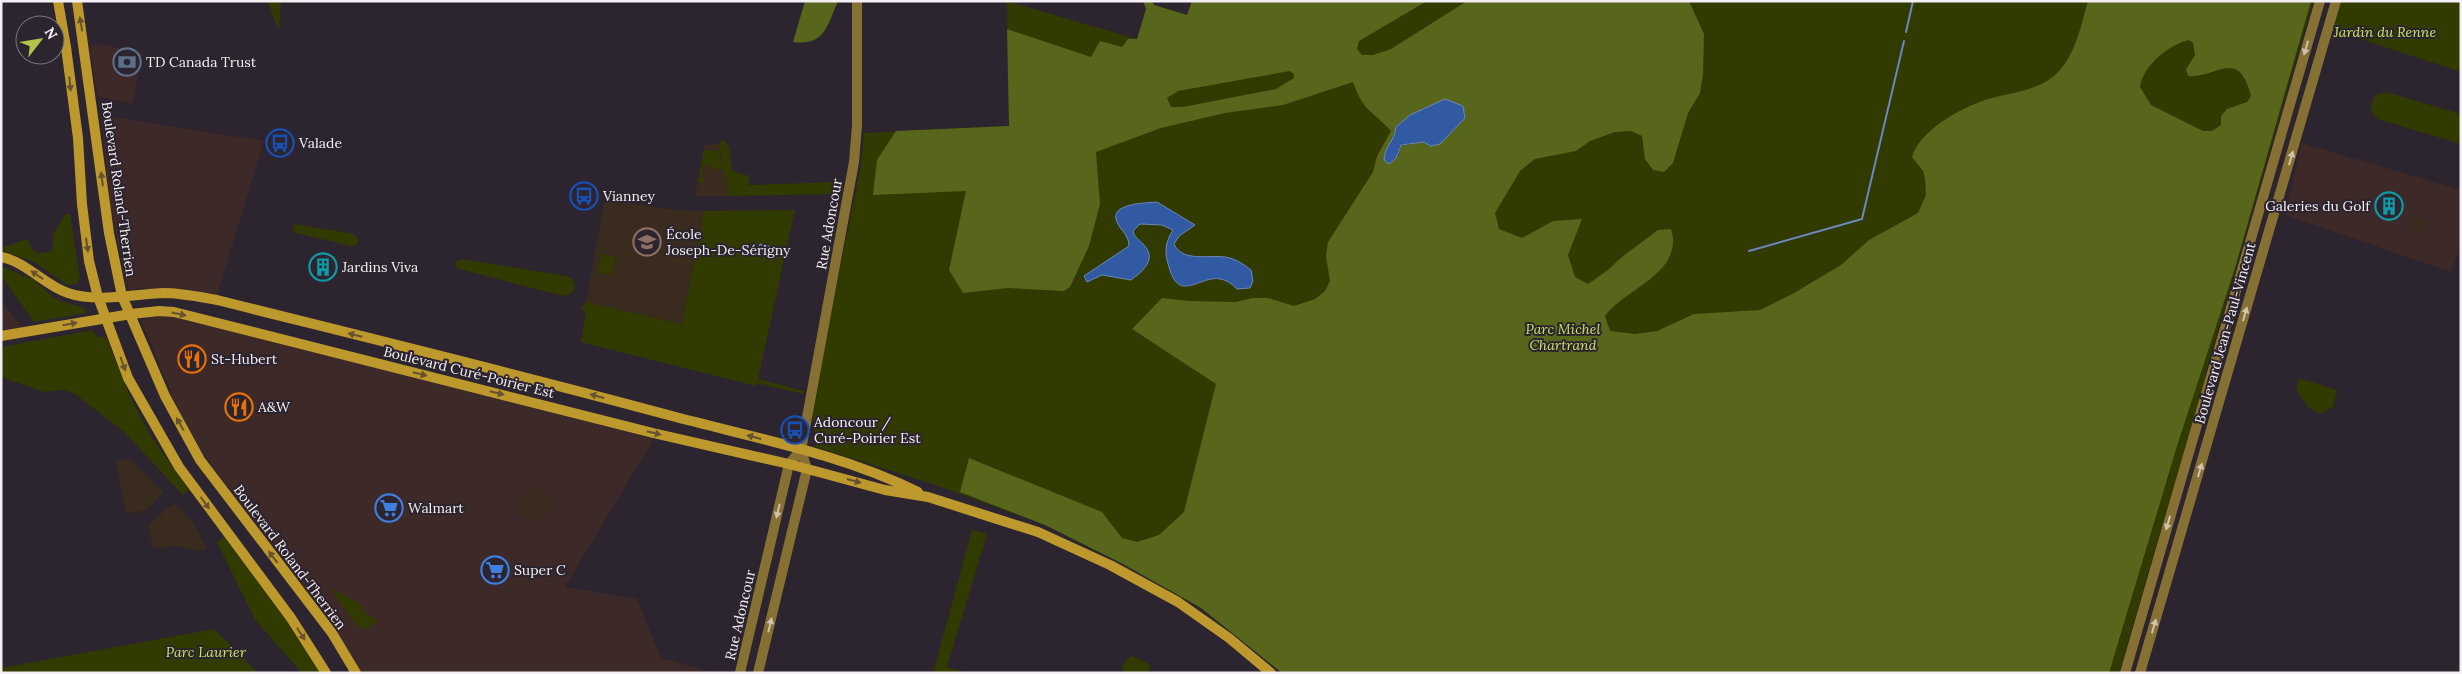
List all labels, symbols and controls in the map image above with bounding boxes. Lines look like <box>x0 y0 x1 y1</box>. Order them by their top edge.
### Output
north arrow <box>15 15 65 65</box>
one-way arrow <box>77 16 85 32</box>
park label: Jardin du Renne <box>2333 23 2436 41</box>
text: N <box>41 24 62 43</box>
one-way arrow <box>2302 41 2310 56</box>
bank icon: TD Canada Trust <box>112 47 142 77</box>
place label: TD Canada Trust <box>146 53 257 71</box>
one-way arrow <box>66 76 74 92</box>
street label: Boulevard Roland-Therrien <box>98 100 140 278</box>
bus stop icon: Valade <box>265 128 295 158</box>
place label: Valade <box>298 134 342 152</box>
one-way arrow <box>2287 150 2295 165</box>
one-way arrow <box>98 170 106 186</box>
street label: Rue Adoncour <box>812 177 846 271</box>
bus stop icon: Vianney <box>569 181 599 211</box>
place label: Vianney <box>602 187 656 205</box>
building icon: Galeries du Golf <box>2374 191 2404 221</box>
place label: Galeries du Golf <box>2265 197 2371 215</box>
place label: École Joseph-De-Sérigny <box>665 225 791 259</box>
school or university icon: École Joseph-De-Sérigny <box>632 227 662 257</box>
one-way arrow <box>83 238 91 254</box>
street label: Boulevard Jean-Paul-Vincent <box>2190 240 2260 426</box>
building icon: Jardins Viva <box>308 252 338 282</box>
place label: Jardins Viva <box>341 258 418 276</box>
one-way arrow <box>30 270 44 280</box>
one-way arrow <box>2242 306 2250 321</box>
one-way arrow <box>171 310 186 318</box>
one-way arrow <box>62 319 78 327</box>
park label: Parc Michel Chartrand <box>1526 320 1600 354</box>
one-way arrow <box>347 331 362 339</box>
street label: Boulevard Curé-Poirier Est <box>382 342 557 402</box>
restaurant icon: St-Hubert <box>177 344 207 374</box>
place label: St-Hubert <box>211 350 278 368</box>
one-way arrow <box>120 356 127 371</box>
one-way arrow <box>412 370 427 378</box>
one-way arrow <box>489 389 504 397</box>
restaurant icon: A&W <box>224 392 254 422</box>
one-way arrow <box>590 392 605 400</box>
place label: A&W <box>257 398 291 416</box>
place label: Adoncour / Curé-Poirier Est <box>813 413 921 447</box>
bus stop icon: Adoncour / Curé-Poirier Est <box>780 415 810 445</box>
one-way arrow <box>175 418 184 431</box>
one-way arrow <box>647 429 662 437</box>
one-way arrow <box>747 433 762 441</box>
one-way arrow <box>2196 462 2204 477</box>
one-way arrow <box>847 478 862 486</box>
street label: Boulevard Roland-Therrien <box>230 481 351 633</box>
supermarket icon: Walmart <box>374 493 404 523</box>
one-way arrow <box>200 496 210 510</box>
place label: Walmart <box>408 499 464 517</box>
one-way arrow <box>774 504 782 519</box>
one-way arrow <box>2164 516 2172 531</box>
one-way arrow <box>268 551 279 564</box>
supermarket icon: Super C <box>480 555 510 585</box>
place label: Super C <box>514 561 566 579</box>
street label: Rue Adoncour <box>721 568 759 662</box>
one-way arrow <box>766 618 774 633</box>
one-way arrow <box>2150 618 2158 633</box>
one-way arrow <box>297 627 306 641</box>
park label: Parc Laurier <box>166 643 247 661</box>

